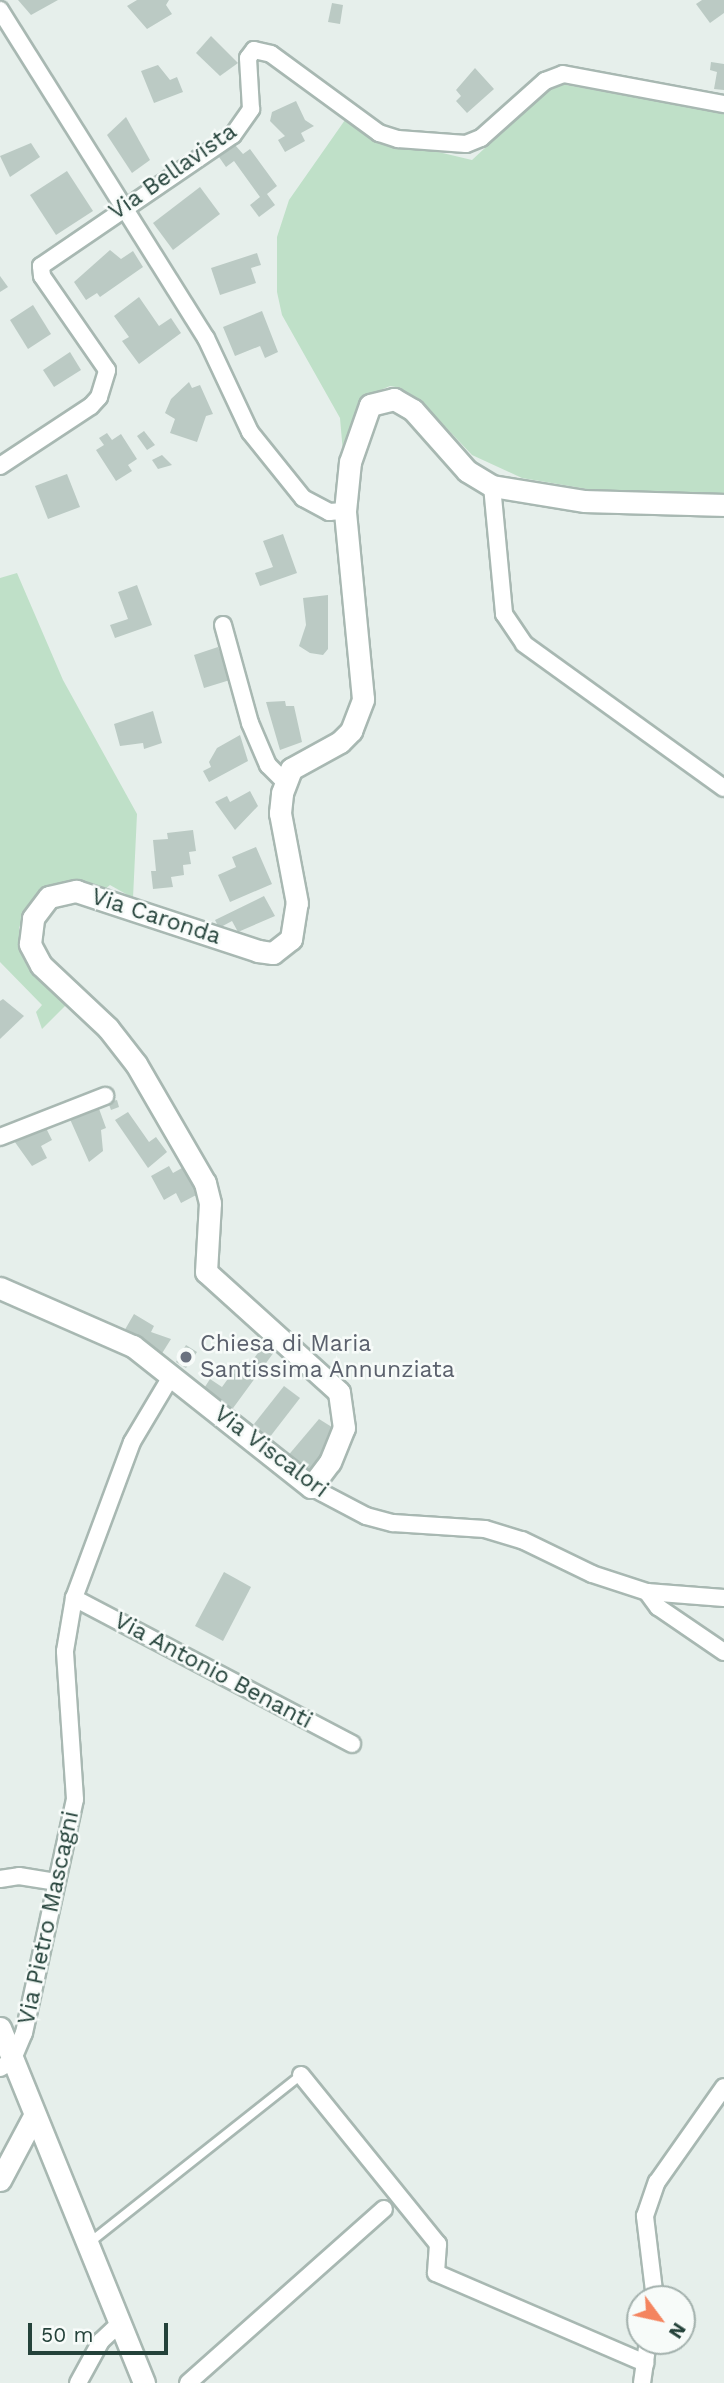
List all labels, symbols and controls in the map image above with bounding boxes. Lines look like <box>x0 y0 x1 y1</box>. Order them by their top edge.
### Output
street label: Via Bellavista <box>104 118 242 226</box>
street label: Via Caronda <box>87 883 225 951</box>
place label: Chiesa di Maria Santissima Annunziata <box>200 1330 456 1384</box>
marker: Chiesa di Maria Santissima Annunziata <box>178 1349 194 1365</box>
street label: Via Viscalori <box>208 1400 334 1504</box>
street label: Via Antonio Benanti <box>109 1607 317 1735</box>
street label: Via Pietro Mascagni <box>13 1808 85 2028</box>
north arrow <box>626 2285 696 2355</box>
scale bar <box>32 2310 172 2354</box>
text: N <box>664 2318 691 2343</box>
text: 50 m <box>41 2322 93 2347</box>

